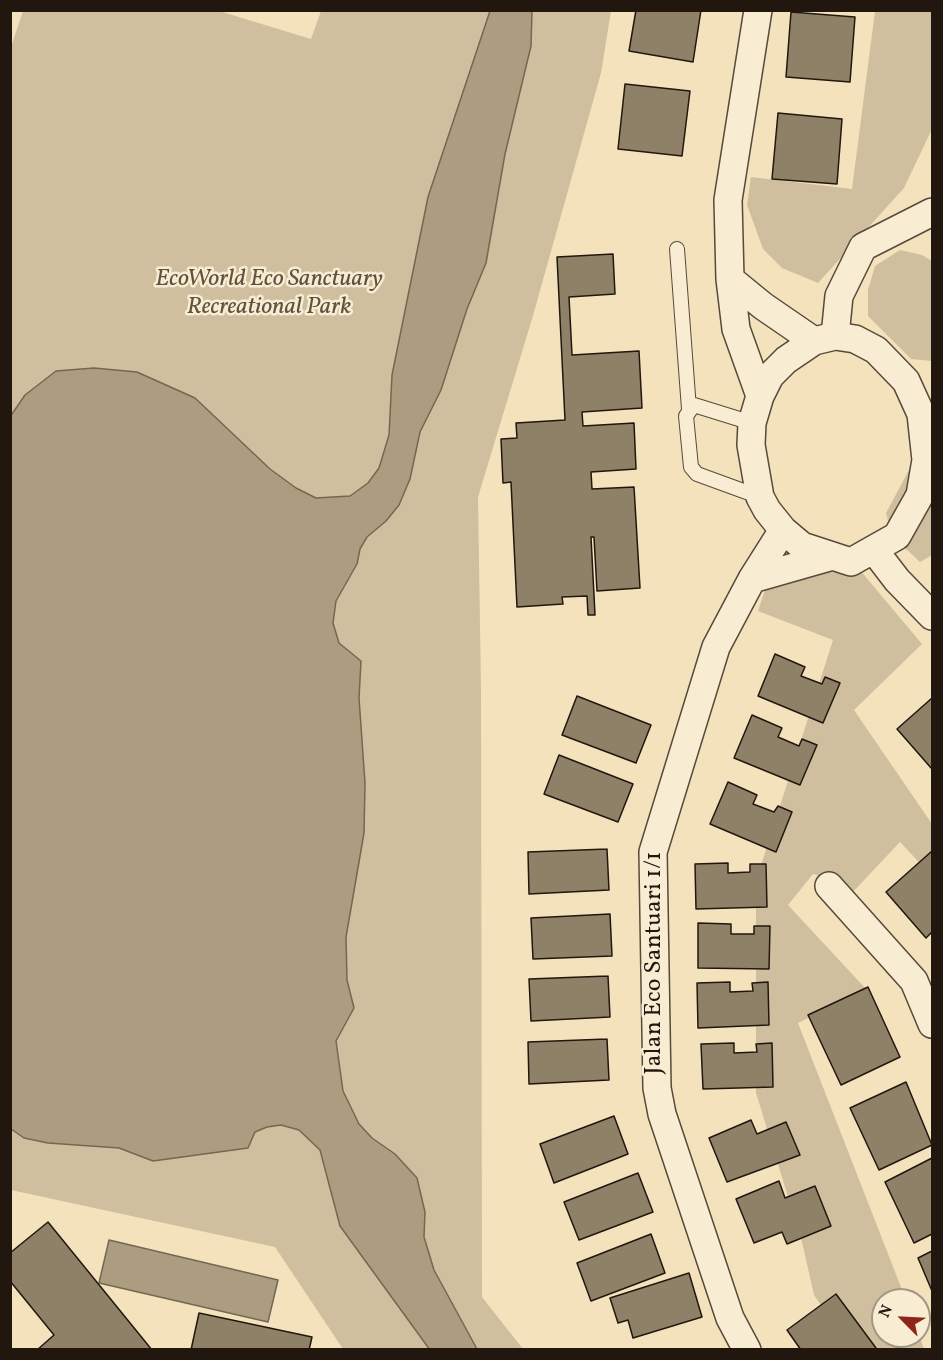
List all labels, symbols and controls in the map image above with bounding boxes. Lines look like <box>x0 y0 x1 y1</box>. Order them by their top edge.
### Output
park label: EcoWorld Eco Sanctuary Recreational Park <box>155 267 383 323</box>
street label: Jalan Eco Santuari 1/1 <box>642 851 670 1075</box>
north arrow <box>871 1288 931 1348</box>
text: N <box>874 1302 899 1321</box>

